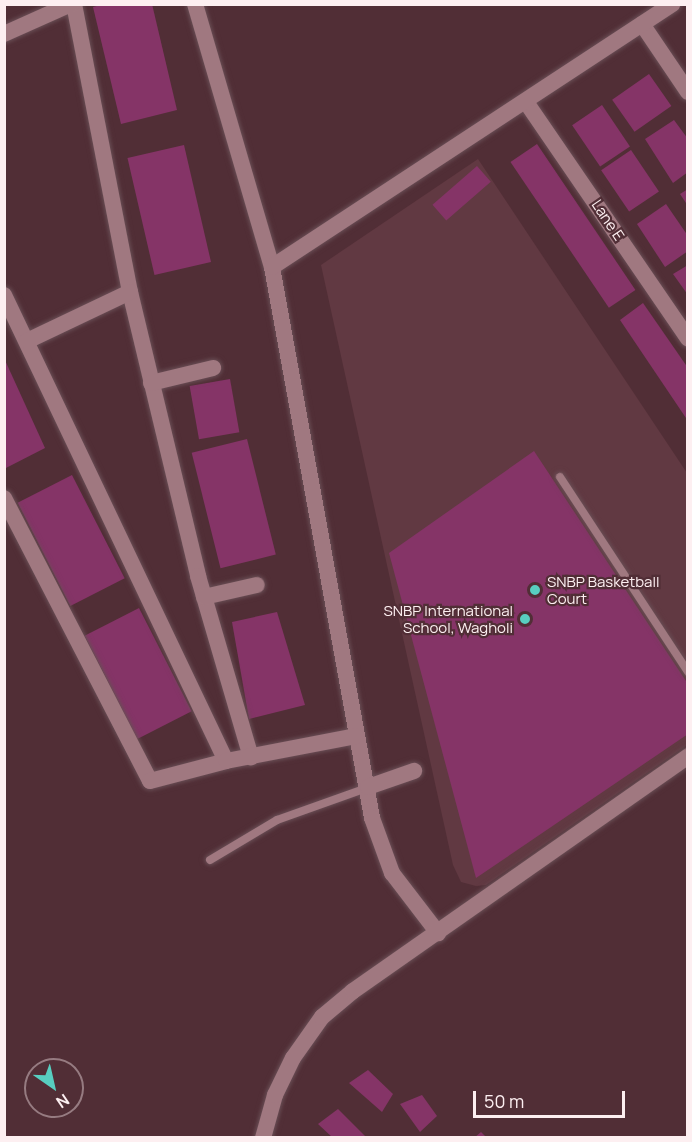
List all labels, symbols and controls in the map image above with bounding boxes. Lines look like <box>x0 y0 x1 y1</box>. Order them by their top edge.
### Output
street label: Lane E <box>588 196 628 244</box>
place label: SNBP Basketball Court <box>547 572 659 607</box>
marker: SNBP Basketball Court <box>528 583 542 597</box>
place label: SNBP International School, Wagholi <box>384 601 513 636</box>
marker: SNBP International School, Wagholi <box>518 612 532 626</box>
north arrow <box>24 1058 84 1118</box>
scale bar <box>476 1079 628 1117</box>
text: N <box>52 1089 74 1114</box>
text: 50 m <box>484 1089 524 1113</box>

